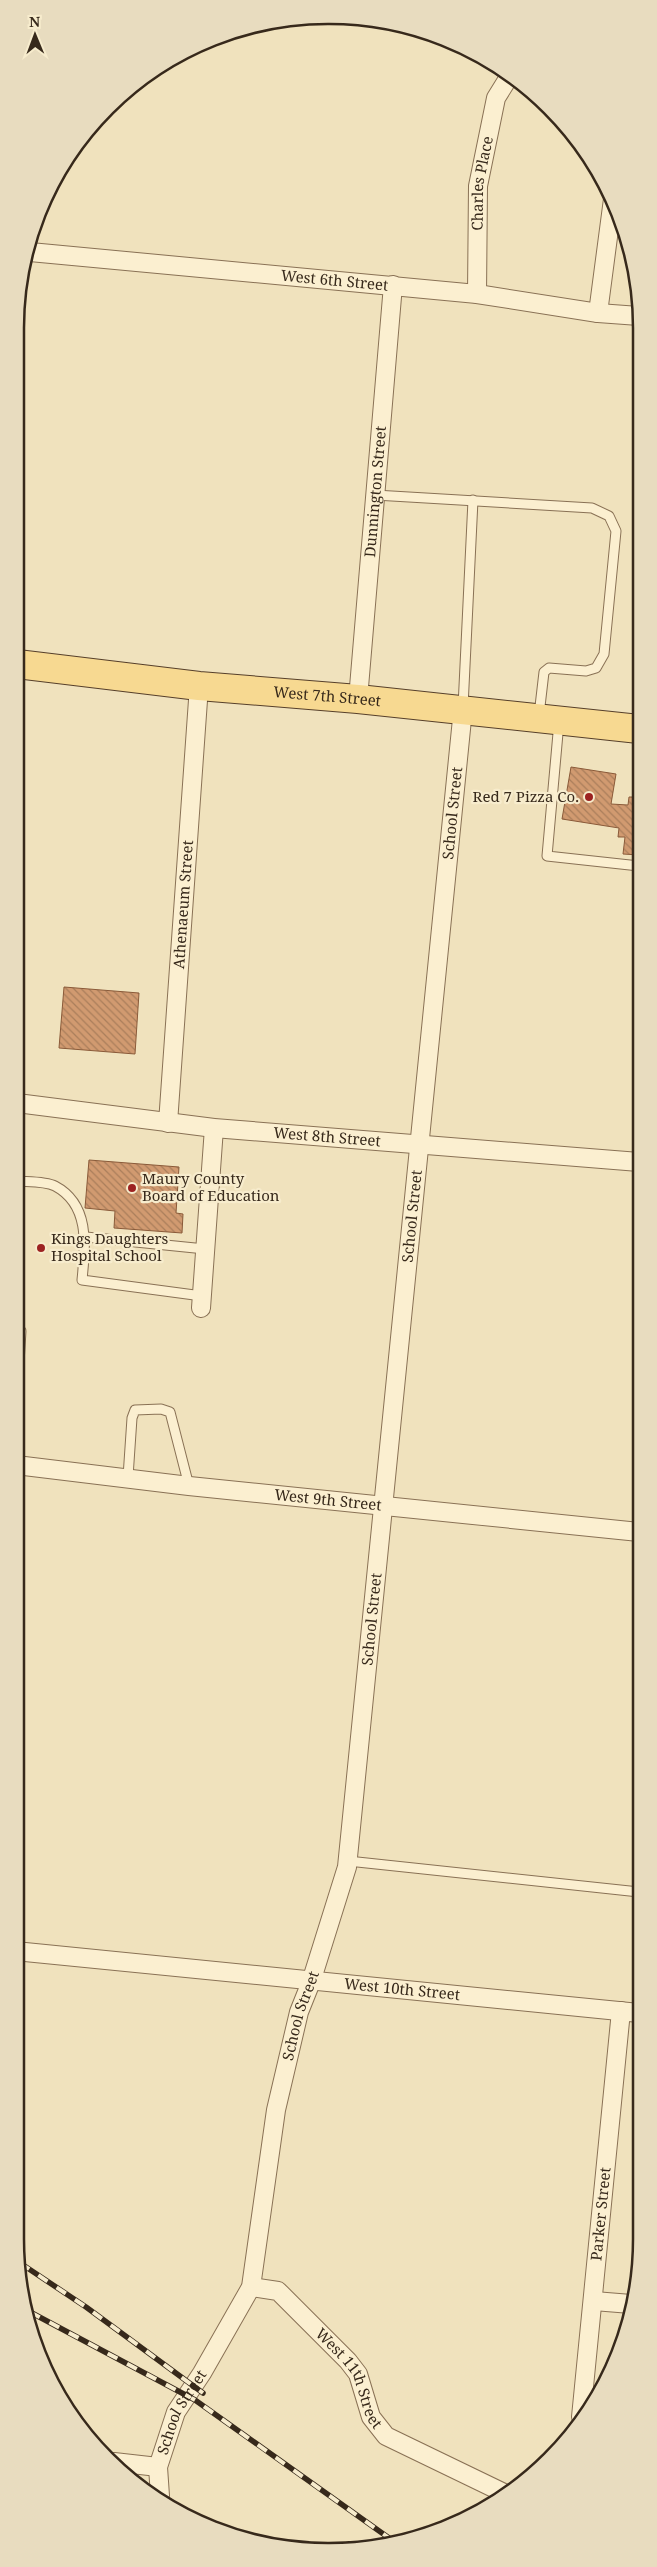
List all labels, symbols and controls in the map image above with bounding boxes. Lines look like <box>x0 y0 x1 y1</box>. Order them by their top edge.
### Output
north arrow <box>10 10 60 60</box>
text: N <box>29 12 40 31</box>
street label: Charles Place <box>467 134 497 231</box>
street label: West 6th Street <box>280 265 389 295</box>
street label: Dunnington Street <box>359 425 390 558</box>
street label: West 7th Street <box>273 681 382 710</box>
street label: School Street <box>437 766 466 860</box>
place label: Red 7 Pizza Co. <box>473 786 579 806</box>
marker: Red 7 Pizza Co. <box>583 791 595 803</box>
street label: Athenaeum Street <box>168 839 197 970</box>
street label: West 8th Street <box>273 1122 382 1150</box>
place label: Maury County Board of Education <box>142 1168 280 1205</box>
street label: School Street <box>397 1169 426 1263</box>
marker: Maury County Board of Education <box>126 1182 138 1194</box>
place label: Kings Daughters Hospital School <box>51 1228 169 1265</box>
marker: Kings Daughters Hospital School <box>35 1242 47 1254</box>
street label: West 9th Street <box>273 1484 383 1515</box>
street label: School Street <box>356 1572 385 1666</box>
street label: School Street <box>277 1968 323 2062</box>
street label: West 10th Street <box>343 1973 461 2004</box>
street label: Parker Street <box>585 2166 615 2262</box>
street label: West 11th Street <box>312 2323 387 2432</box>
street label: School Street <box>152 2366 210 2457</box>

